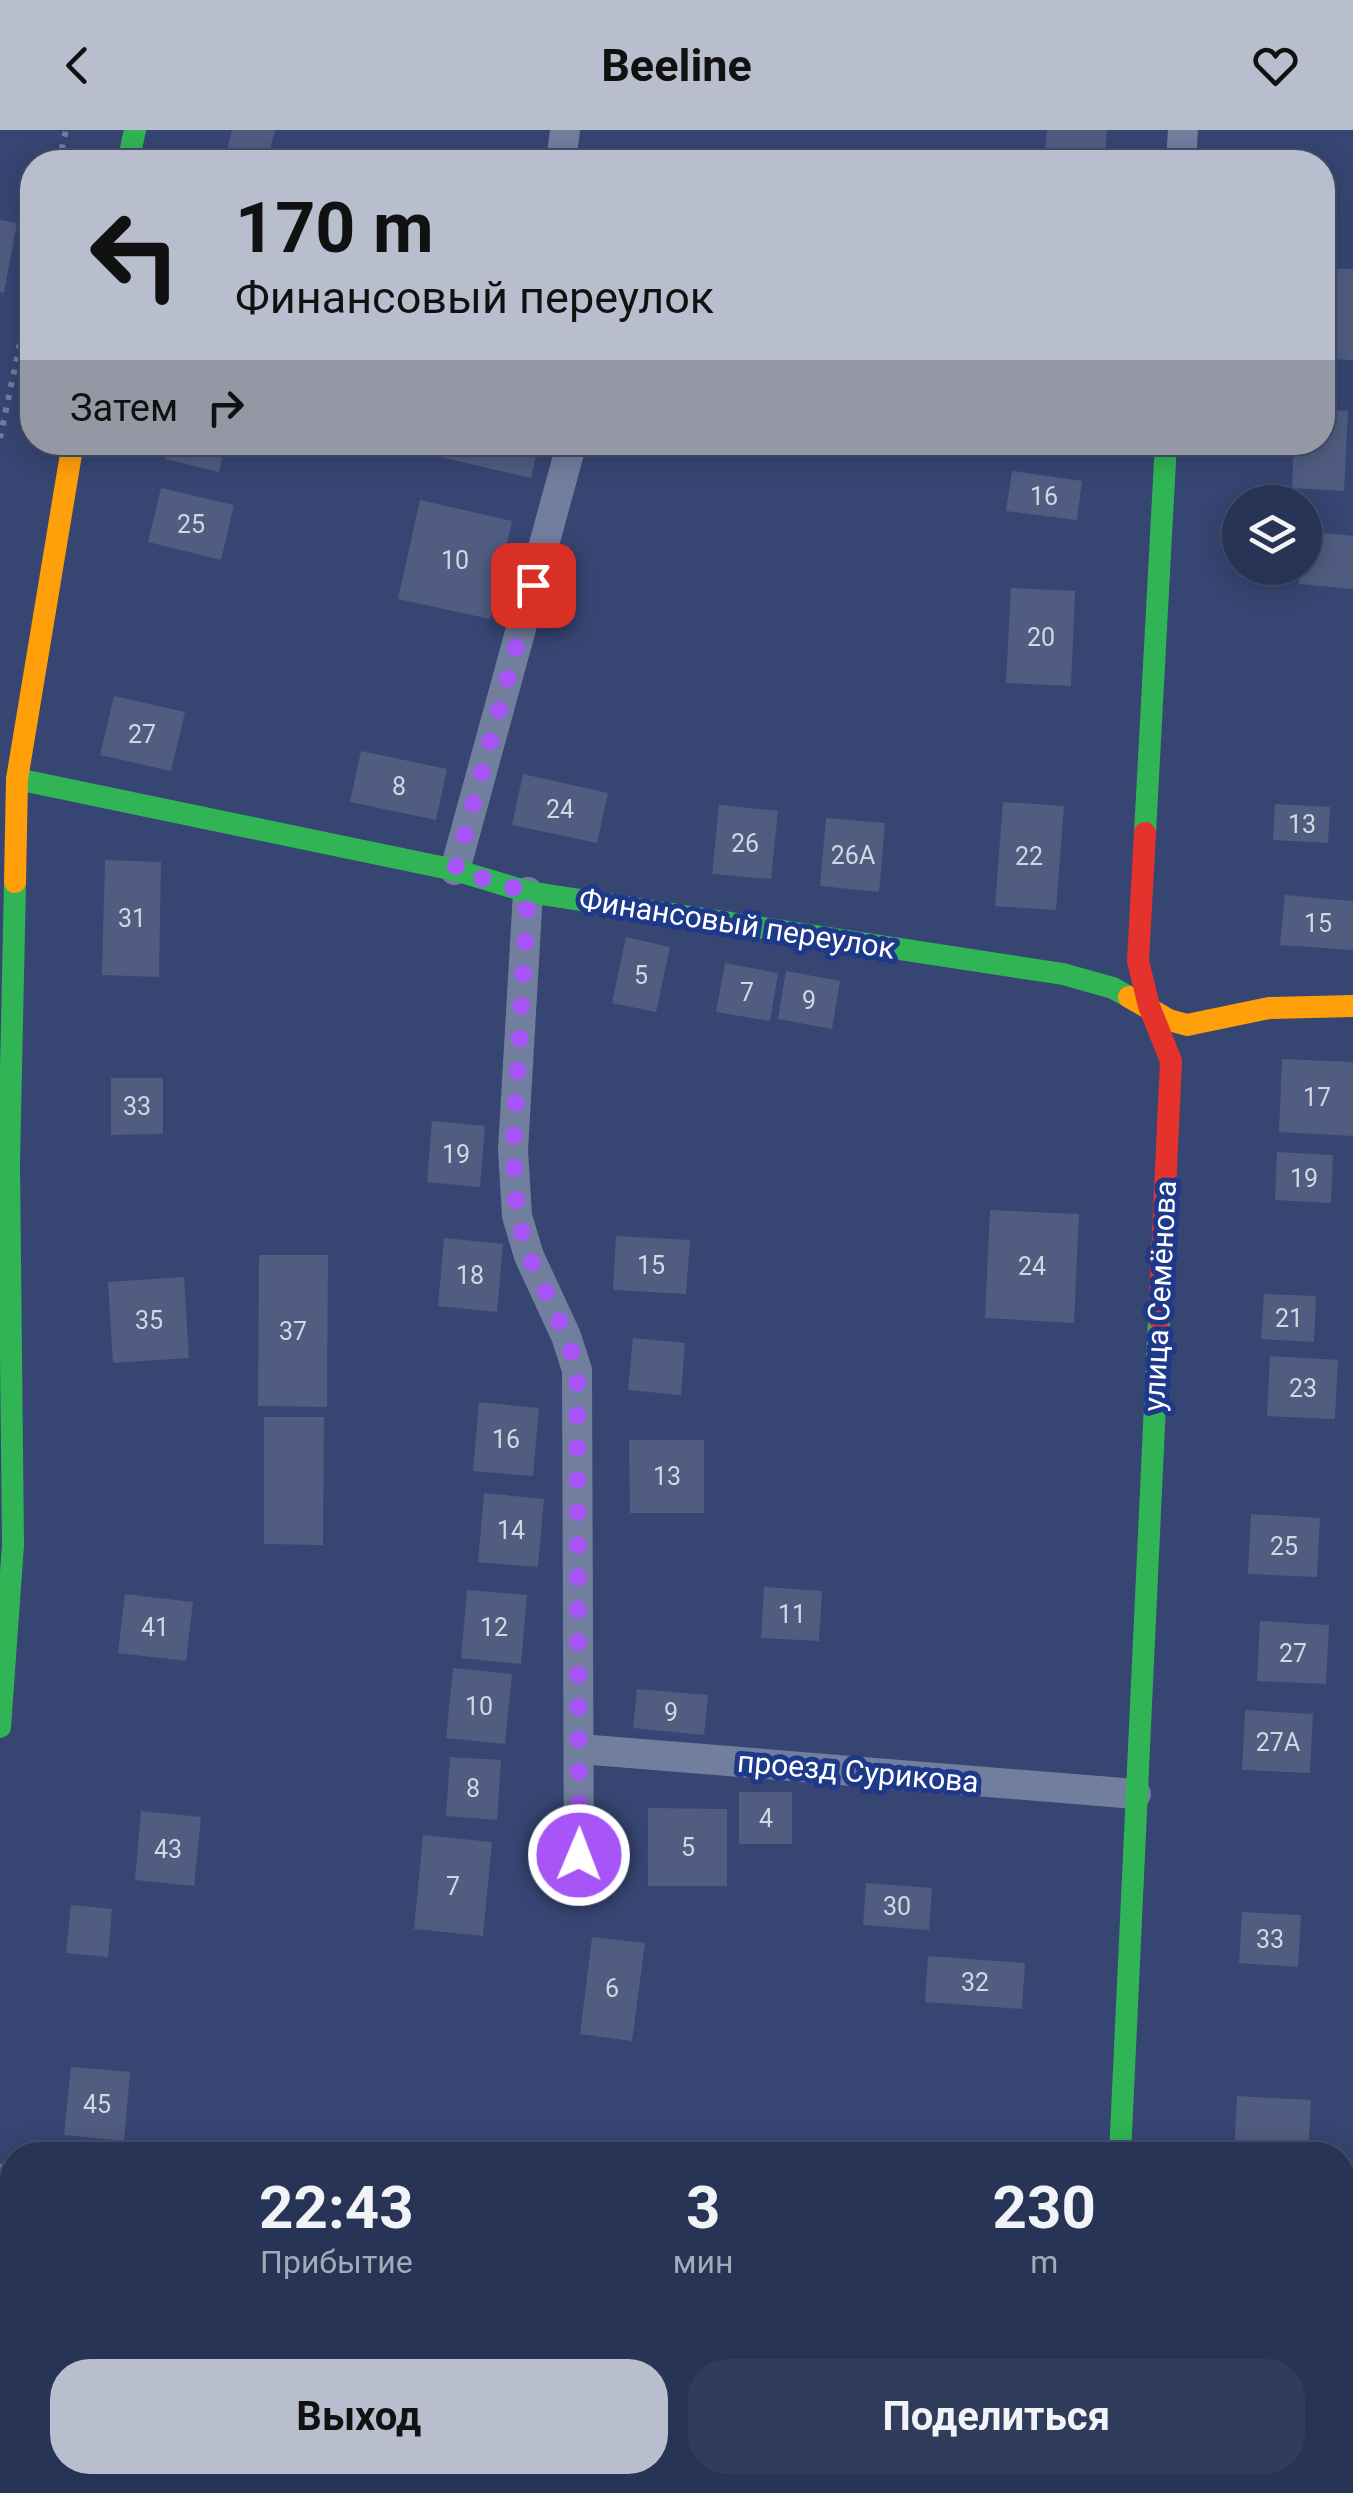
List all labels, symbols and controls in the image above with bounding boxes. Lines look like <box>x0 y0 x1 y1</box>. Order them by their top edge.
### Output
icon: back <box>50 38 105 93</box>
icon: heart <box>1248 38 1303 93</box>
text: Beeline <box>601 39 752 92</box>
text: 170 m <box>235 187 434 269</box>
icon: left <box>70 190 200 320</box>
text: Финансовый переулок <box>235 271 714 324</box>
icon: right <box>198 380 253 435</box>
text: Затем <box>70 386 178 430</box>
house number: 16 <box>1030 482 1058 511</box>
map controls <box>1222 485 1322 585</box>
button: layers <box>1222 485 1322 585</box>
house number: 25 <box>177 510 205 539</box>
pin <box>491 543 576 628</box>
house number: 10 <box>441 546 469 575</box>
icon: arrive <box>506 558 561 613</box>
house number: 20 <box>1027 623 1055 652</box>
house number: 27 <box>128 720 156 749</box>
house number: 8 <box>392 772 406 801</box>
house number: 24 <box>546 795 574 824</box>
house number: 13 <box>1288 810 1316 839</box>
house number: 26 <box>731 829 759 858</box>
house number: 26А <box>831 841 875 870</box>
house number: 22 <box>1015 842 1043 871</box>
street label: Финансовый переулок <box>577 881 898 966</box>
house number: 31 <box>118 904 146 933</box>
house number: 15 <box>1304 909 1332 938</box>
house number: 5 <box>634 961 648 990</box>
house number: 7 <box>740 978 754 1007</box>
house number: 9 <box>802 986 816 1015</box>
house number: 17 <box>1303 1083 1331 1112</box>
house number: 33 <box>123 1092 151 1121</box>
house number: 19 <box>442 1140 470 1169</box>
house number: 19 <box>1290 1164 1318 1193</box>
street label: улица Семёнова <box>1136 1180 1183 1412</box>
house number: 15 <box>637 1251 665 1280</box>
house number: 24 <box>1018 1252 1046 1281</box>
house number: 18 <box>456 1261 484 1290</box>
house number: 21 <box>1275 1304 1303 1333</box>
house number: 35 <box>135 1306 163 1335</box>
house number: 37 <box>279 1317 307 1346</box>
house number: 23 <box>1289 1374 1317 1403</box>
house number: 16 <box>492 1425 520 1454</box>
house number: 13 <box>653 1462 681 1491</box>
house number: 14 <box>497 1516 525 1545</box>
house number: 25 <box>1270 1532 1298 1561</box>
house number: 11 <box>778 1600 806 1629</box>
house number: 41 <box>141 1613 169 1642</box>
house number: 12 <box>480 1613 508 1642</box>
house number: 27 <box>1279 1639 1307 1668</box>
house number: 10 <box>465 1692 493 1721</box>
house number: 9 <box>664 1698 678 1727</box>
house number: 27А <box>1256 1728 1300 1757</box>
street label: проезд Сурикова <box>736 1744 980 1799</box>
house number: 8 <box>466 1774 480 1803</box>
position arrow <box>527 1803 631 1907</box>
house number: 4 <box>759 1804 773 1833</box>
house number: 5 <box>681 1833 695 1862</box>
house number: 43 <box>154 1835 182 1864</box>
house number: 7 <box>446 1872 460 1901</box>
house number: 30 <box>883 1892 911 1921</box>
house number: 33 <box>1256 1925 1284 1954</box>
house number: 32 <box>961 1968 989 1997</box>
house number: 6 <box>605 1974 619 2003</box>
house number: 45 <box>83 2090 111 2119</box>
text: 22:43 <box>259 2172 414 2243</box>
text: 3 <box>686 2172 720 2243</box>
text: 230 <box>993 2172 1096 2243</box>
text: Прибытие <box>260 2243 413 2281</box>
text: мин <box>673 2243 733 2281</box>
text: m <box>1030 2243 1058 2281</box>
button: Выход <box>50 2359 668 2474</box>
button: Поделиться <box>688 2359 1305 2474</box>

